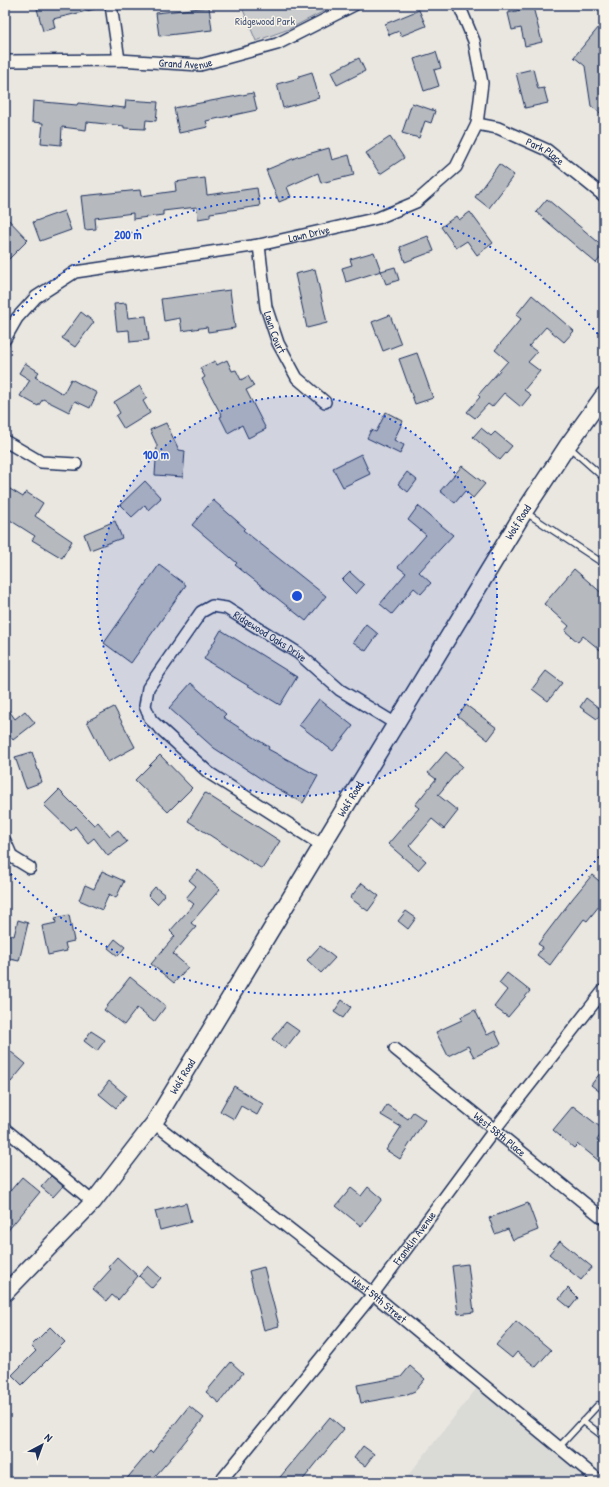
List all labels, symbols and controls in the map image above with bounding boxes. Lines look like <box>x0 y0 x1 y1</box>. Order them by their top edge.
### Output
park label: Ridgewood Park <box>235 14 296 28</box>
street label: Grand Avenue <box>158 55 214 72</box>
street label: Park Place <box>524 135 567 168</box>
street label: Lawn Drive <box>287 222 331 245</box>
text: 200 m <box>114 226 142 243</box>
street label: Lawn Court <box>261 309 289 356</box>
text: 100 m <box>143 446 169 463</box>
street label: Wolf Road <box>502 501 534 542</box>
centre of rings <box>290 589 304 603</box>
street label: Ridgewood Oaks Drive <box>231 607 310 665</box>
street label: Wolf Road <box>334 778 366 819</box>
street label: Wolf Road <box>166 1056 199 1096</box>
street label: West 58th Place <box>471 1109 529 1160</box>
street label: Franklin Avenue <box>389 1208 439 1268</box>
street label: West 59th Street <box>349 1273 410 1326</box>
north arrow <box>22 1425 62 1465</box>
text: N <box>42 1430 55 1445</box>

